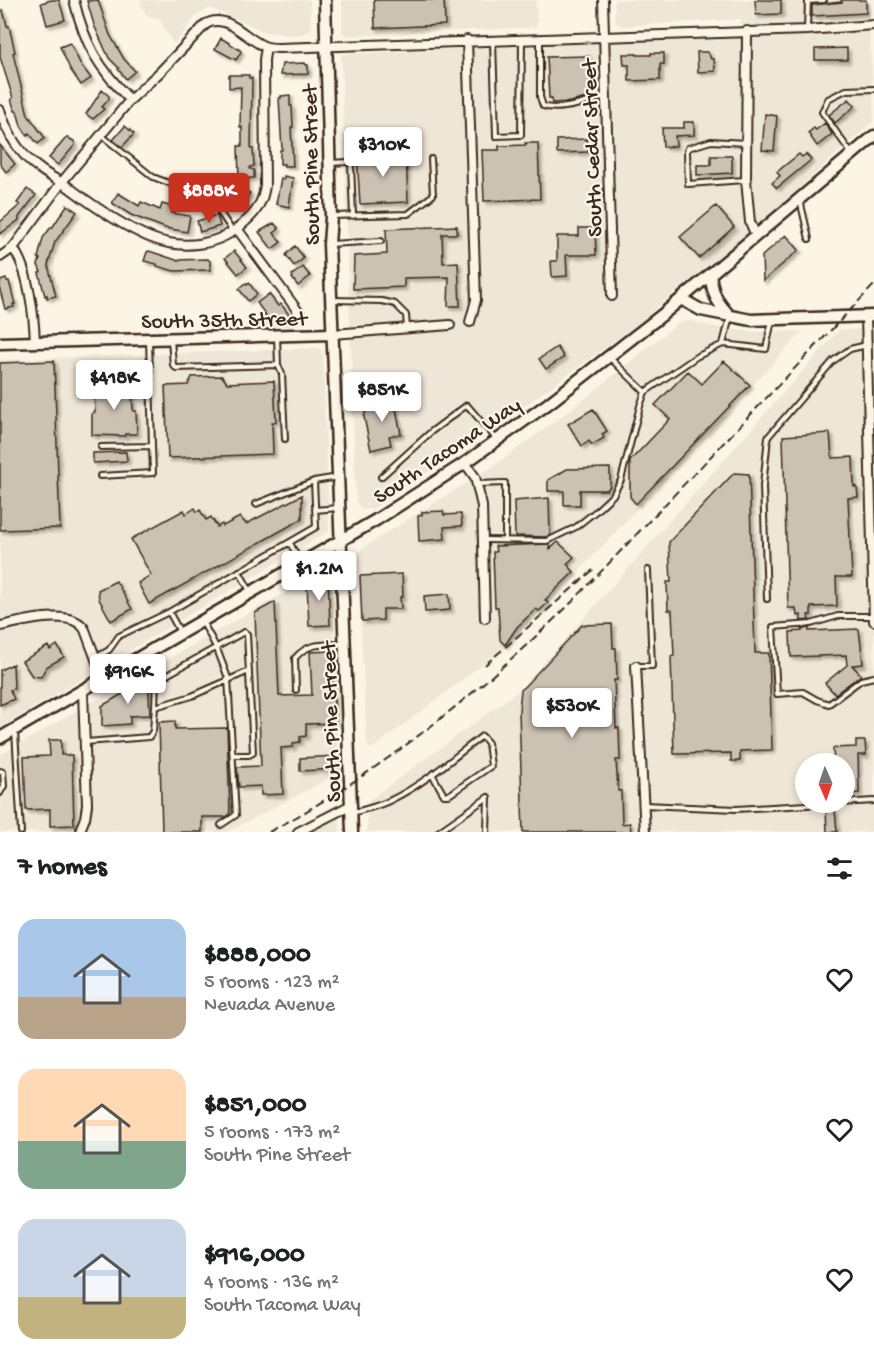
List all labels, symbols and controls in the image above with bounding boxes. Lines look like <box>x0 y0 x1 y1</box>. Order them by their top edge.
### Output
street label: South Cedar Street <box>578 56 610 237</box>
street label: South Pine Street <box>299 82 327 245</box>
pin: $310K <box>341 127 425 178</box>
text: $310K <box>358 135 408 158</box>
pin: $888K <box>167 173 251 224</box>
text: $888K <box>183 181 235 204</box>
street label: South 35th Street <box>141 308 309 336</box>
pin: $418K <box>72 360 156 411</box>
text: $418K <box>90 368 138 391</box>
pin: $851K <box>340 372 424 423</box>
text: $851K <box>357 380 407 403</box>
street label: South Tacoma Way <box>370 393 527 511</box>
pin: $1.2M <box>277 551 361 602</box>
text: $1.2M <box>295 559 343 582</box>
street label: South Pine Street <box>317 639 349 803</box>
pin: $916K <box>86 654 170 705</box>
text: $916K <box>104 662 152 685</box>
pin: $530K <box>530 688 614 739</box>
text: $530K <box>546 696 598 719</box>
north arrow <box>795 753 855 813</box>
map controls <box>795 753 855 813</box>
icon: filters <box>823 852 856 885</box>
text: 7 homes <box>18 853 107 884</box>
text: $888,000 <box>204 941 311 972</box>
icon: home <box>66 943 138 1015</box>
icon: heart <box>823 963 856 996</box>
text: 5 rooms · 123 m² <box>204 972 340 995</box>
text: Nevada Avenue <box>204 995 335 1018</box>
text: $851,000 <box>204 1091 307 1122</box>
icon: home <box>66 1093 138 1165</box>
icon: heart <box>823 1113 856 1146</box>
text: 5 rooms · 173 m² <box>204 1122 340 1145</box>
text: South Pine Street <box>204 1145 350 1168</box>
text: $916,000 <box>204 1241 305 1272</box>
icon: home <box>66 1243 138 1315</box>
icon: heart <box>823 1263 856 1296</box>
text: 4 rooms · 136 m² <box>204 1272 339 1295</box>
text: South Tacoma Way <box>204 1295 361 1318</box>

